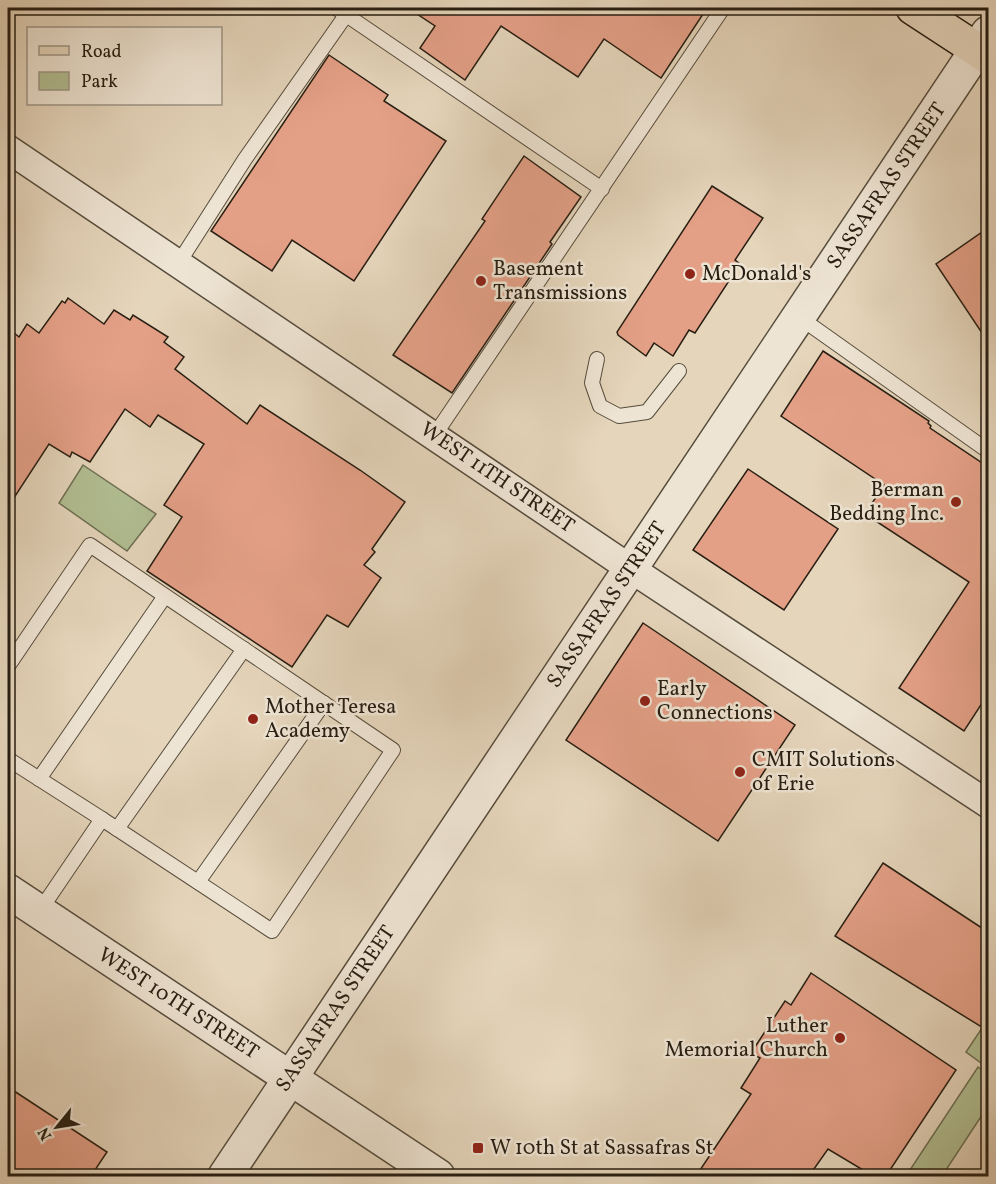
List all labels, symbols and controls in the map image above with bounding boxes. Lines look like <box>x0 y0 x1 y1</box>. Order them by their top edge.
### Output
legend <box>27 27 222 105</box>
text: Road <box>81 40 122 65</box>
text: Park <box>81 70 118 95</box>
street label: SASSAFRAS STREET <box>820 97 954 275</box>
place label: Basement Transmissions <box>493 255 627 308</box>
place label: McDonald's <box>702 260 811 289</box>
marker: McDonald's <box>683 267 697 281</box>
marker: Basement Transmissions <box>474 274 488 288</box>
street label: WEST 11TH STREET <box>414 415 580 541</box>
place label: Berman Bedding Inc. <box>829 476 944 529</box>
marker: Berman Bedding Inc. <box>949 495 963 509</box>
street label: SASSAFRAS STREET <box>540 516 674 694</box>
place label: Early Connections <box>657 675 773 728</box>
place label: Mother Teresa Academy <box>265 693 396 746</box>
marker: Early Connections <box>638 694 652 708</box>
marker: Mother Teresa Academy <box>246 712 260 726</box>
place label: CMIT Solutions of Erie <box>752 746 895 799</box>
marker: CMIT Solutions of Erie <box>733 765 747 779</box>
street label: SASSAFRAS STREET <box>269 920 403 1098</box>
street label: WEST 10TH STREET <box>92 941 264 1067</box>
place label: Luther Memorial Church <box>665 1012 828 1065</box>
marker: Luther Memorial Church <box>833 1031 847 1045</box>
north arrow <box>27 1097 87 1157</box>
text: N <box>33 1123 58 1144</box>
place label: W 10th St at Sassafras St <box>490 1134 713 1163</box>
marker: W 10th St at Sassafras St <box>471 1141 485 1155</box>

